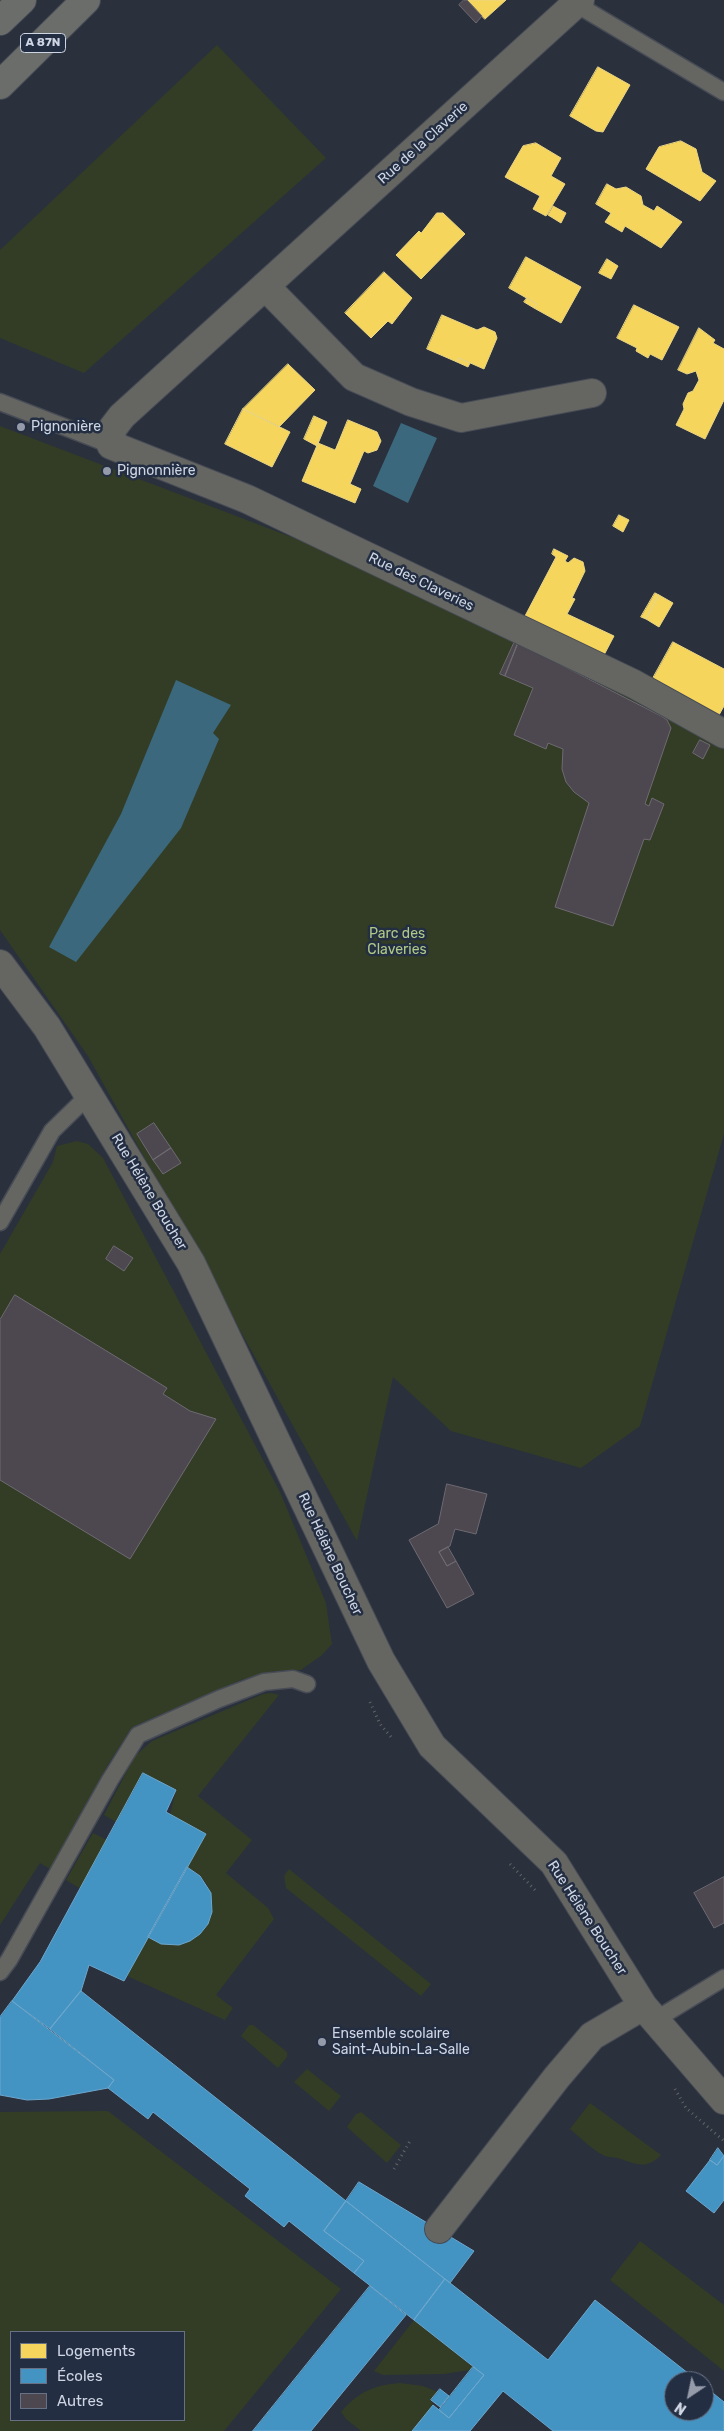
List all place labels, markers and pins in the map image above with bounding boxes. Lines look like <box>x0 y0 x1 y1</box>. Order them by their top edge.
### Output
place label: Pignonière <box>31 419 101 435</box>
marker: Pignonière <box>15 421 27 433</box>
place label: Pignonnière <box>117 463 195 479</box>
marker: Pignonnière <box>101 465 113 477</box>
place label: Ensemble scolaire Saint-Aubin-La-Salle <box>332 2026 470 2058</box>
marker: Ensemble scolaire Saint-Aubin-La-Salle <box>316 2036 328 2048</box>

